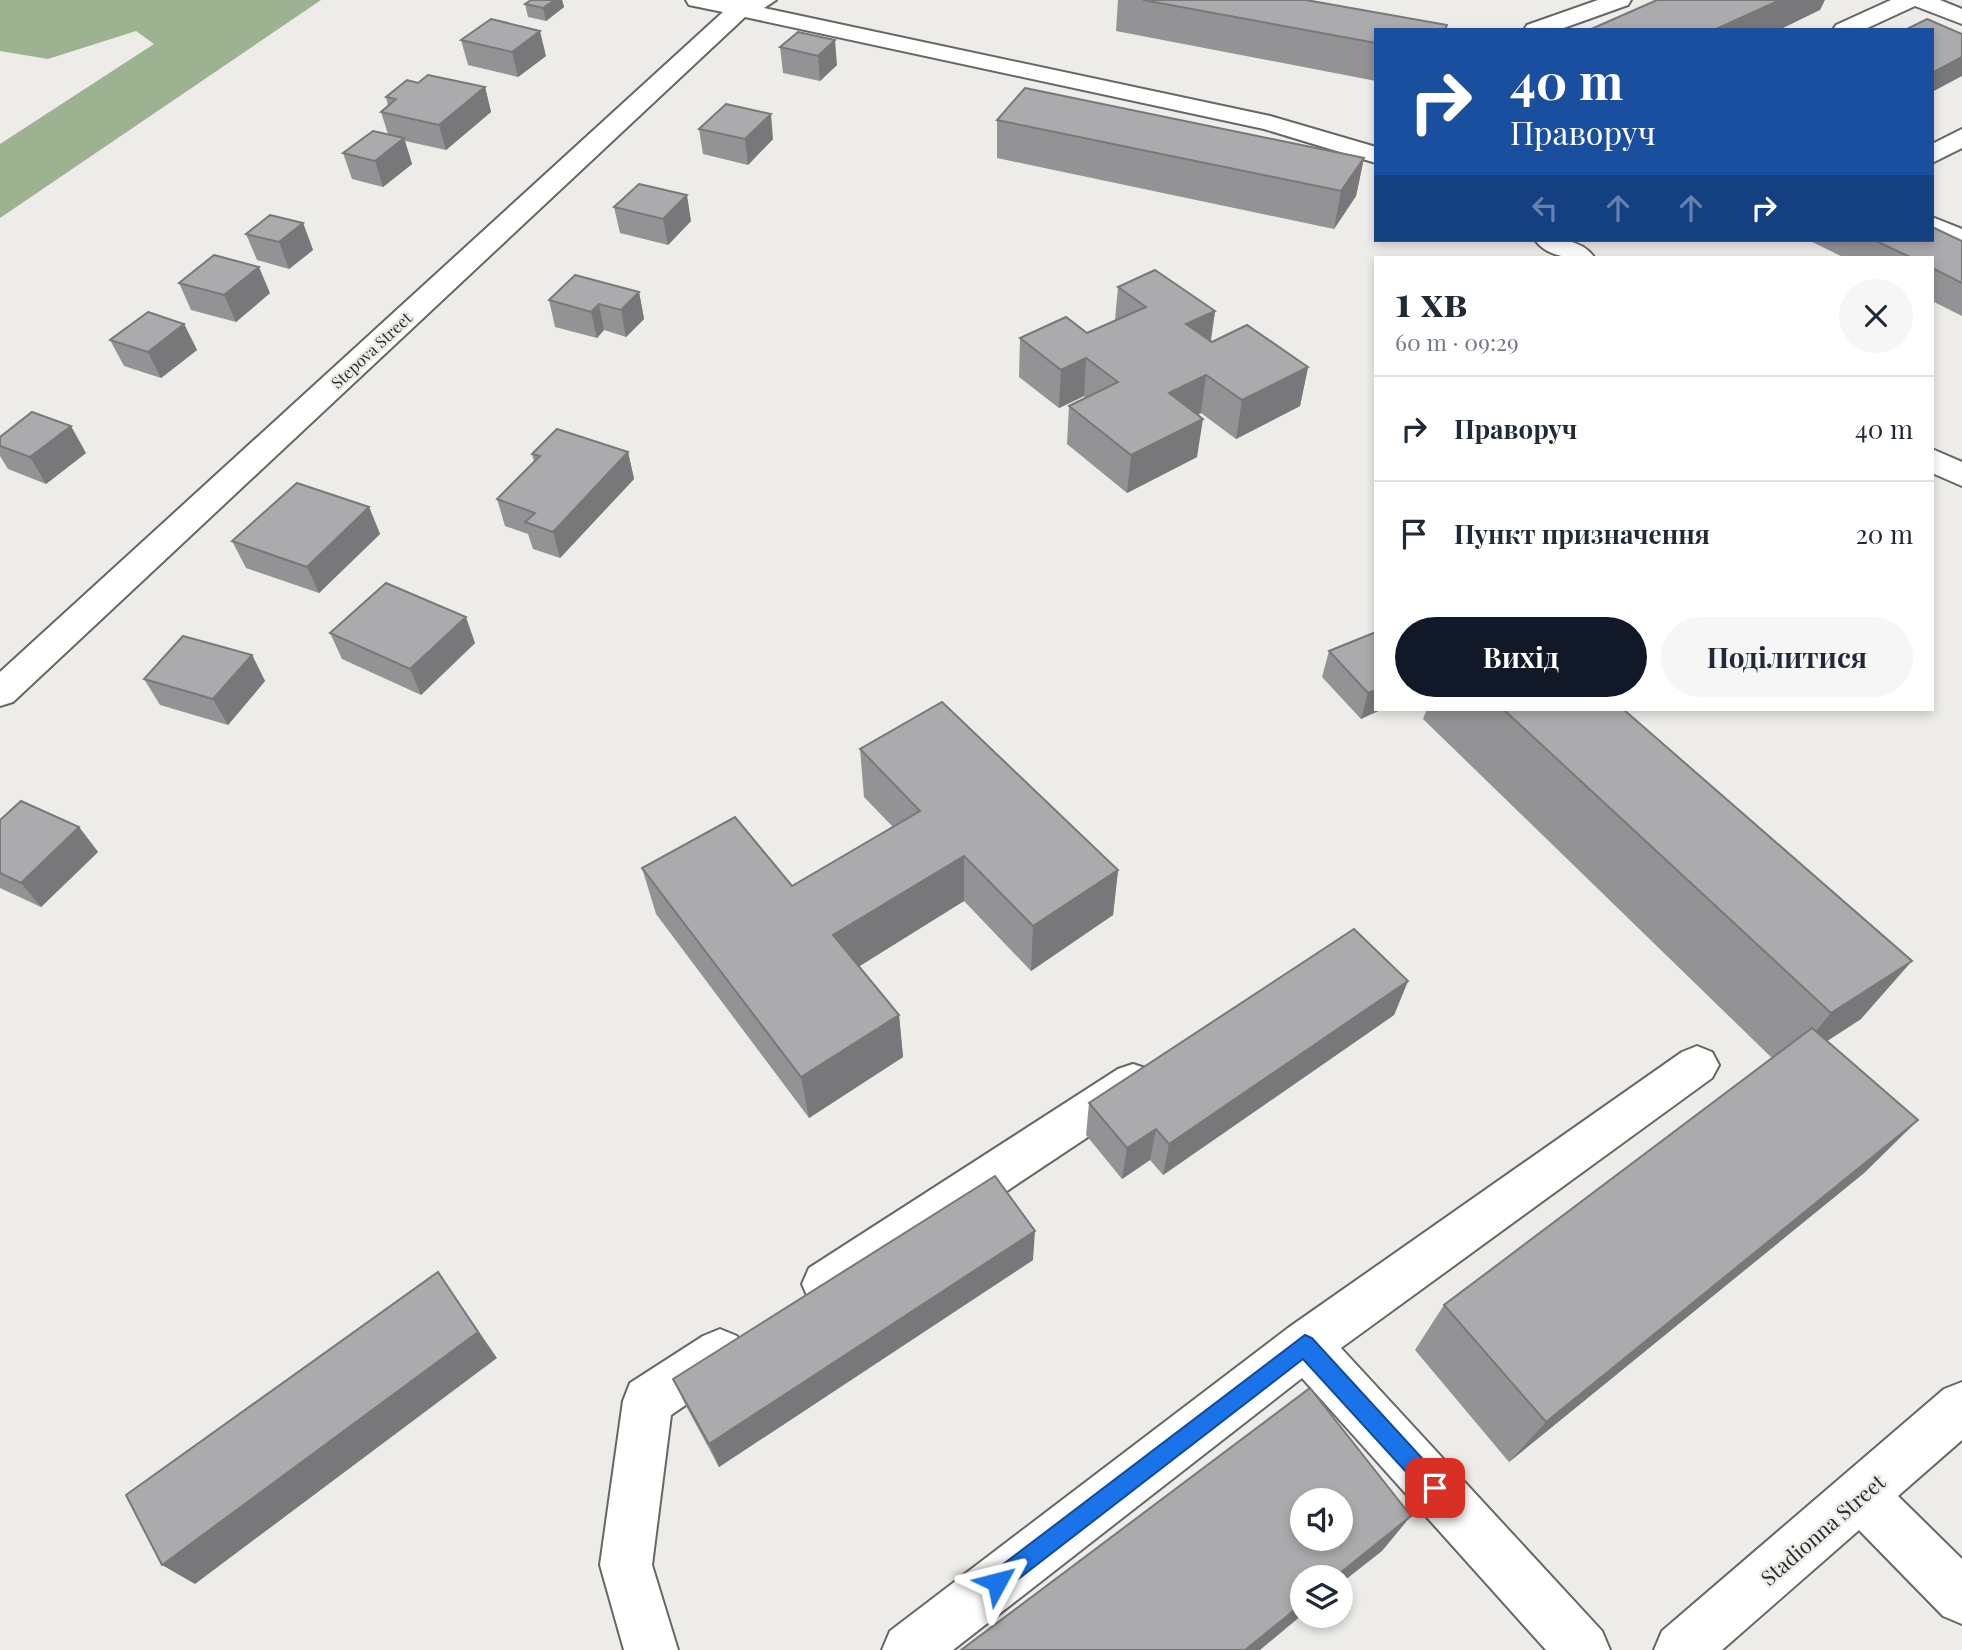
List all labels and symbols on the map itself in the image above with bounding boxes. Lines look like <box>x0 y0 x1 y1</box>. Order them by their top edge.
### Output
street label: Stepova Street <box>326 307 416 393</box>
pin <box>1405 1458 1465 1518</box>
street label: Stadionna Street <box>1754 1467 1890 1591</box>
position arrow <box>960 1545 1034 1619</box>

